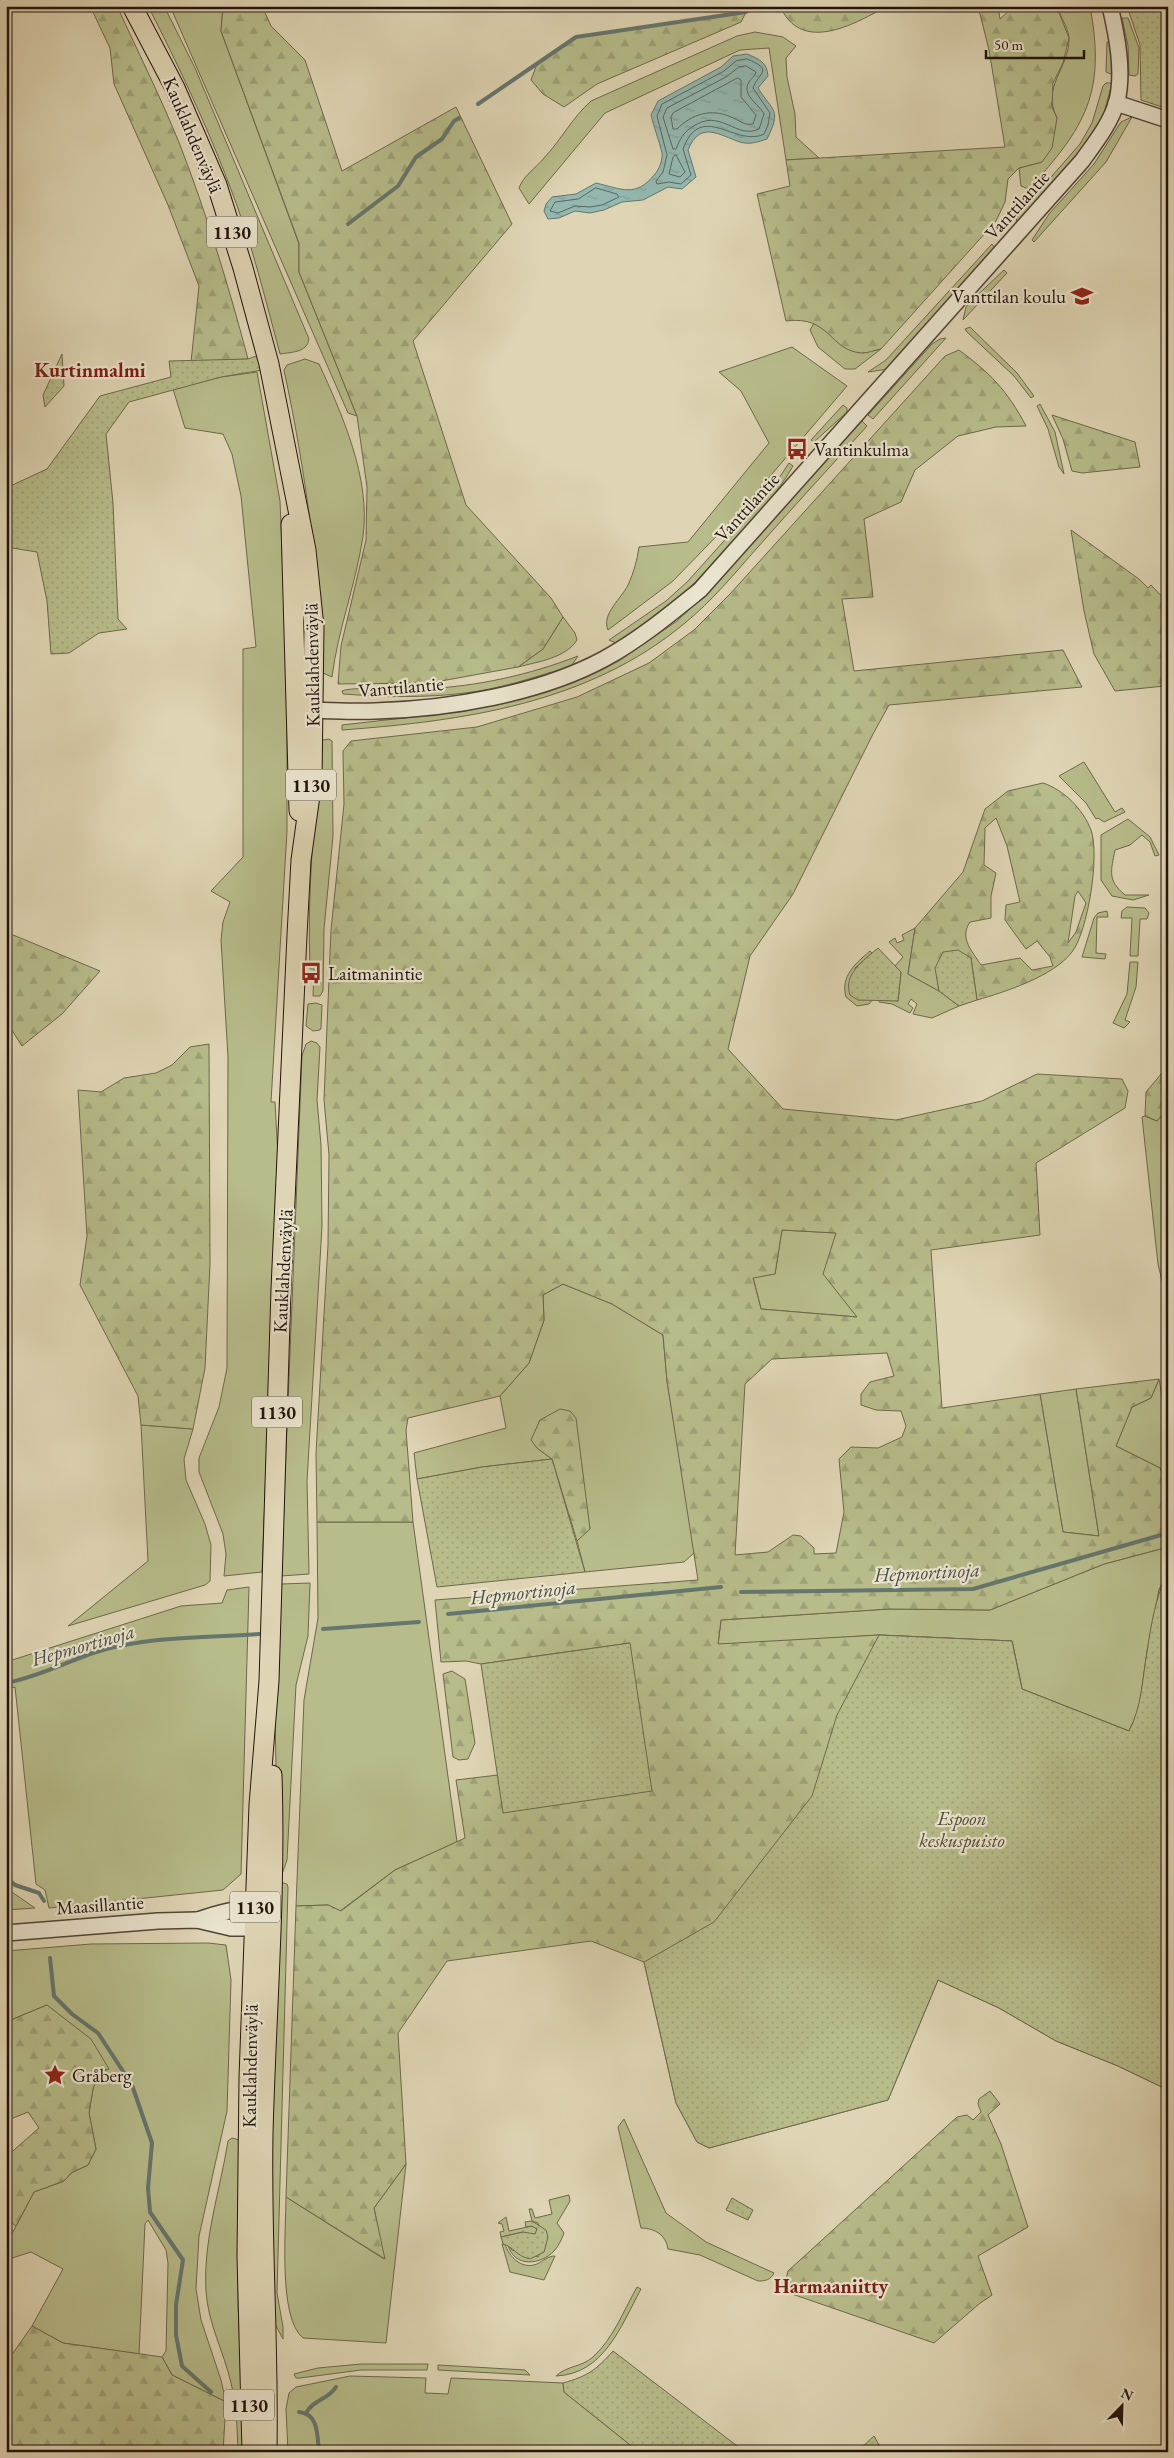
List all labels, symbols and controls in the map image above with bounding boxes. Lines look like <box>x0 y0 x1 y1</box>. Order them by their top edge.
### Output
scale bar <box>986 28 1084 60</box>
text: 50 m <box>994 35 1023 54</box>
street label: Kauklahdenväylä <box>157 73 229 197</box>
street label: Vanttilantie <box>979 165 1055 245</box>
road number: 1130 <box>207 216 257 248</box>
school or university icon: Vanttilan koulu <box>1069 283 1095 309</box>
place label: Vanttilan koulu <box>952 284 1066 309</box>
district label: Kurtinmalmi <box>34 357 146 383</box>
bus stop icon: Vantinkulma <box>784 436 810 462</box>
place label: Vantinkulma <box>814 437 909 462</box>
street label: Vanttilantie <box>709 467 785 547</box>
street label: Kauklahdenväylä <box>298 602 326 727</box>
street label: Vanttilantie <box>357 671 445 703</box>
road number: 1130 <box>286 770 336 800</box>
bus stop icon: Laitmanintie <box>298 960 324 986</box>
place label: Laitmanintie <box>328 961 422 986</box>
street label: Kauklahdenväylä <box>267 1208 299 1333</box>
road number: 1130 <box>252 1396 302 1428</box>
water label: Hepmortinoja <box>872 1556 981 1588</box>
water label: Hepmortinoja <box>468 1574 577 1611</box>
water label: Hepmortinoja <box>27 1618 138 1672</box>
park label: Espoon keskuspuisto <box>919 1806 1005 1853</box>
street label: Maasillantie <box>56 1889 144 1921</box>
road number: 1130 <box>230 1891 280 1922</box>
street label: Kauklahdenväylä <box>236 2003 264 2128</box>
place icon: Gråberg <box>42 2062 68 2088</box>
place label: Gråberg <box>72 2063 132 2088</box>
district label: Harmaaniitty <box>774 2273 889 2299</box>
north arrow <box>1096 2380 1146 2430</box>
text: N <box>1118 2384 1136 2405</box>
road number: 1130 <box>224 2390 274 2420</box>

